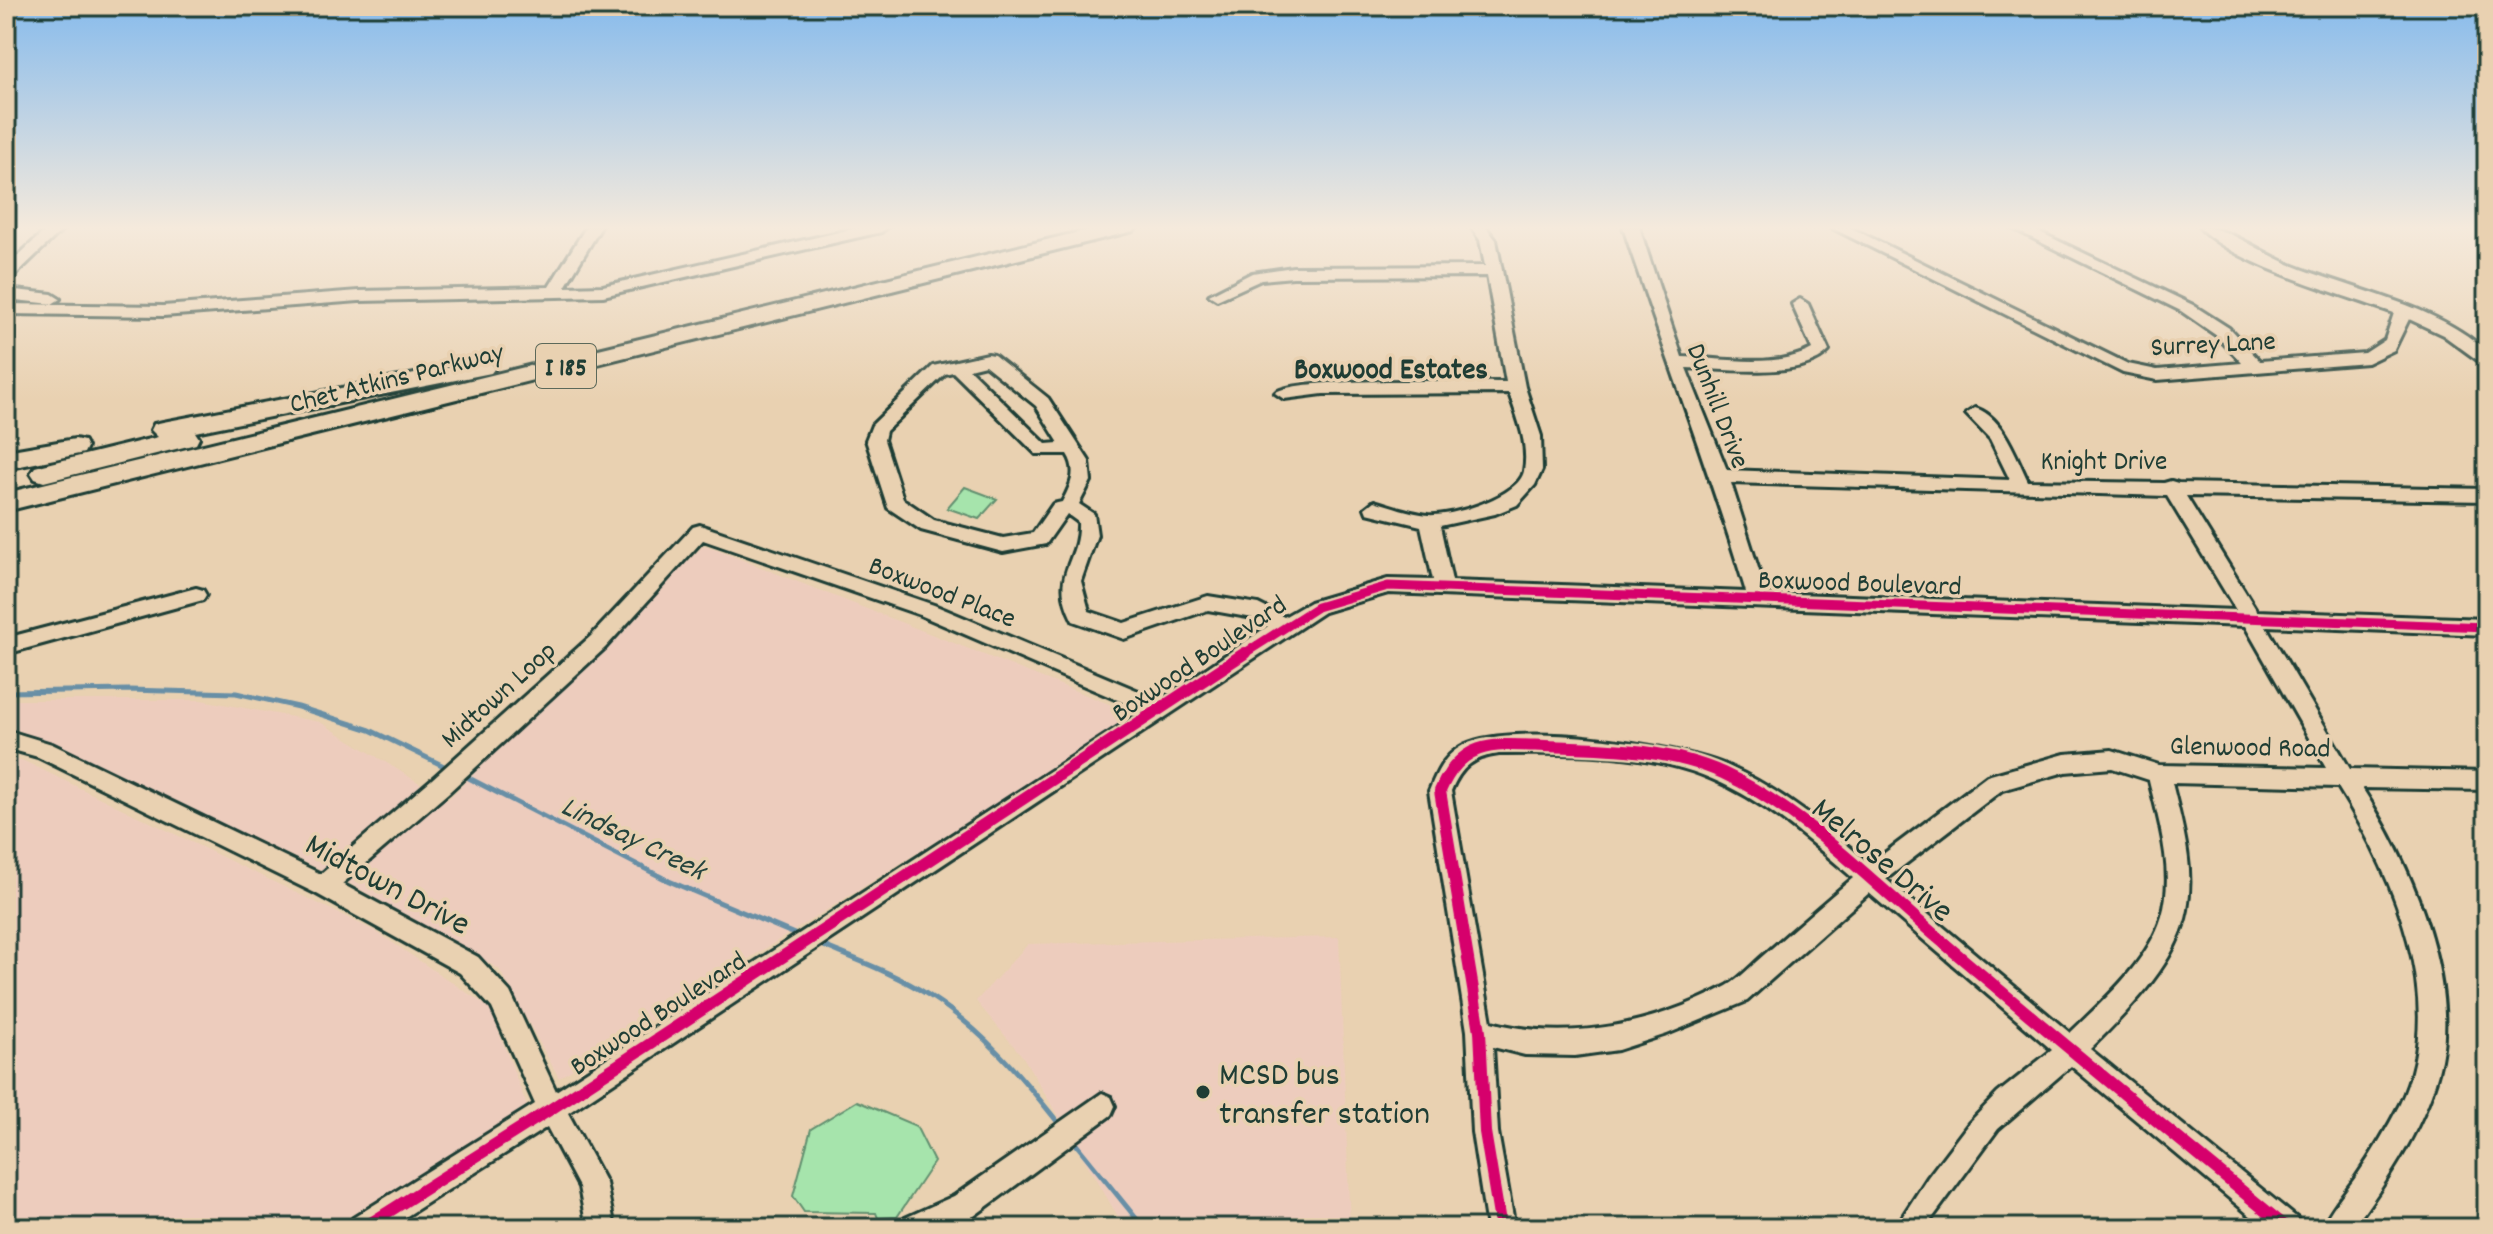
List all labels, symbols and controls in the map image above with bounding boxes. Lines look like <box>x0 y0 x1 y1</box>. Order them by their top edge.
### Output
street label: Surrey Lane <box>2150 324 2277 370</box>
street label: Chet Atkins Parkway <box>286 335 509 427</box>
street label: Dunhill Drive <box>1673 338 1757 475</box>
road number: I 185 <box>536 344 596 388</box>
district label: Boxwood Estates <box>1294 351 1488 394</box>
street label: Knight Drive <box>2041 444 2167 484</box>
street label: Boxwood Place <box>862 548 1021 641</box>
street label: Boxwood Boulevard <box>1757 562 1962 610</box>
street label: Boxwood Boulevard <box>1105 588 1296 735</box>
street label: Midtown Loop <box>433 634 567 760</box>
street label: Glenwood Road <box>2169 729 2331 771</box>
water label: Lindsay Creek <box>552 788 714 896</box>
street label: Melrose Drive <box>1798 788 1963 937</box>
street label: Midtown Drive <box>295 823 478 951</box>
street label: Boxwood Boulevard <box>563 944 756 1088</box>
place label: MCSD bus transfer station <box>1219 1053 1430 1141</box>
marker: MCSD bus transfer station <box>1194 1083 1212 1101</box>

